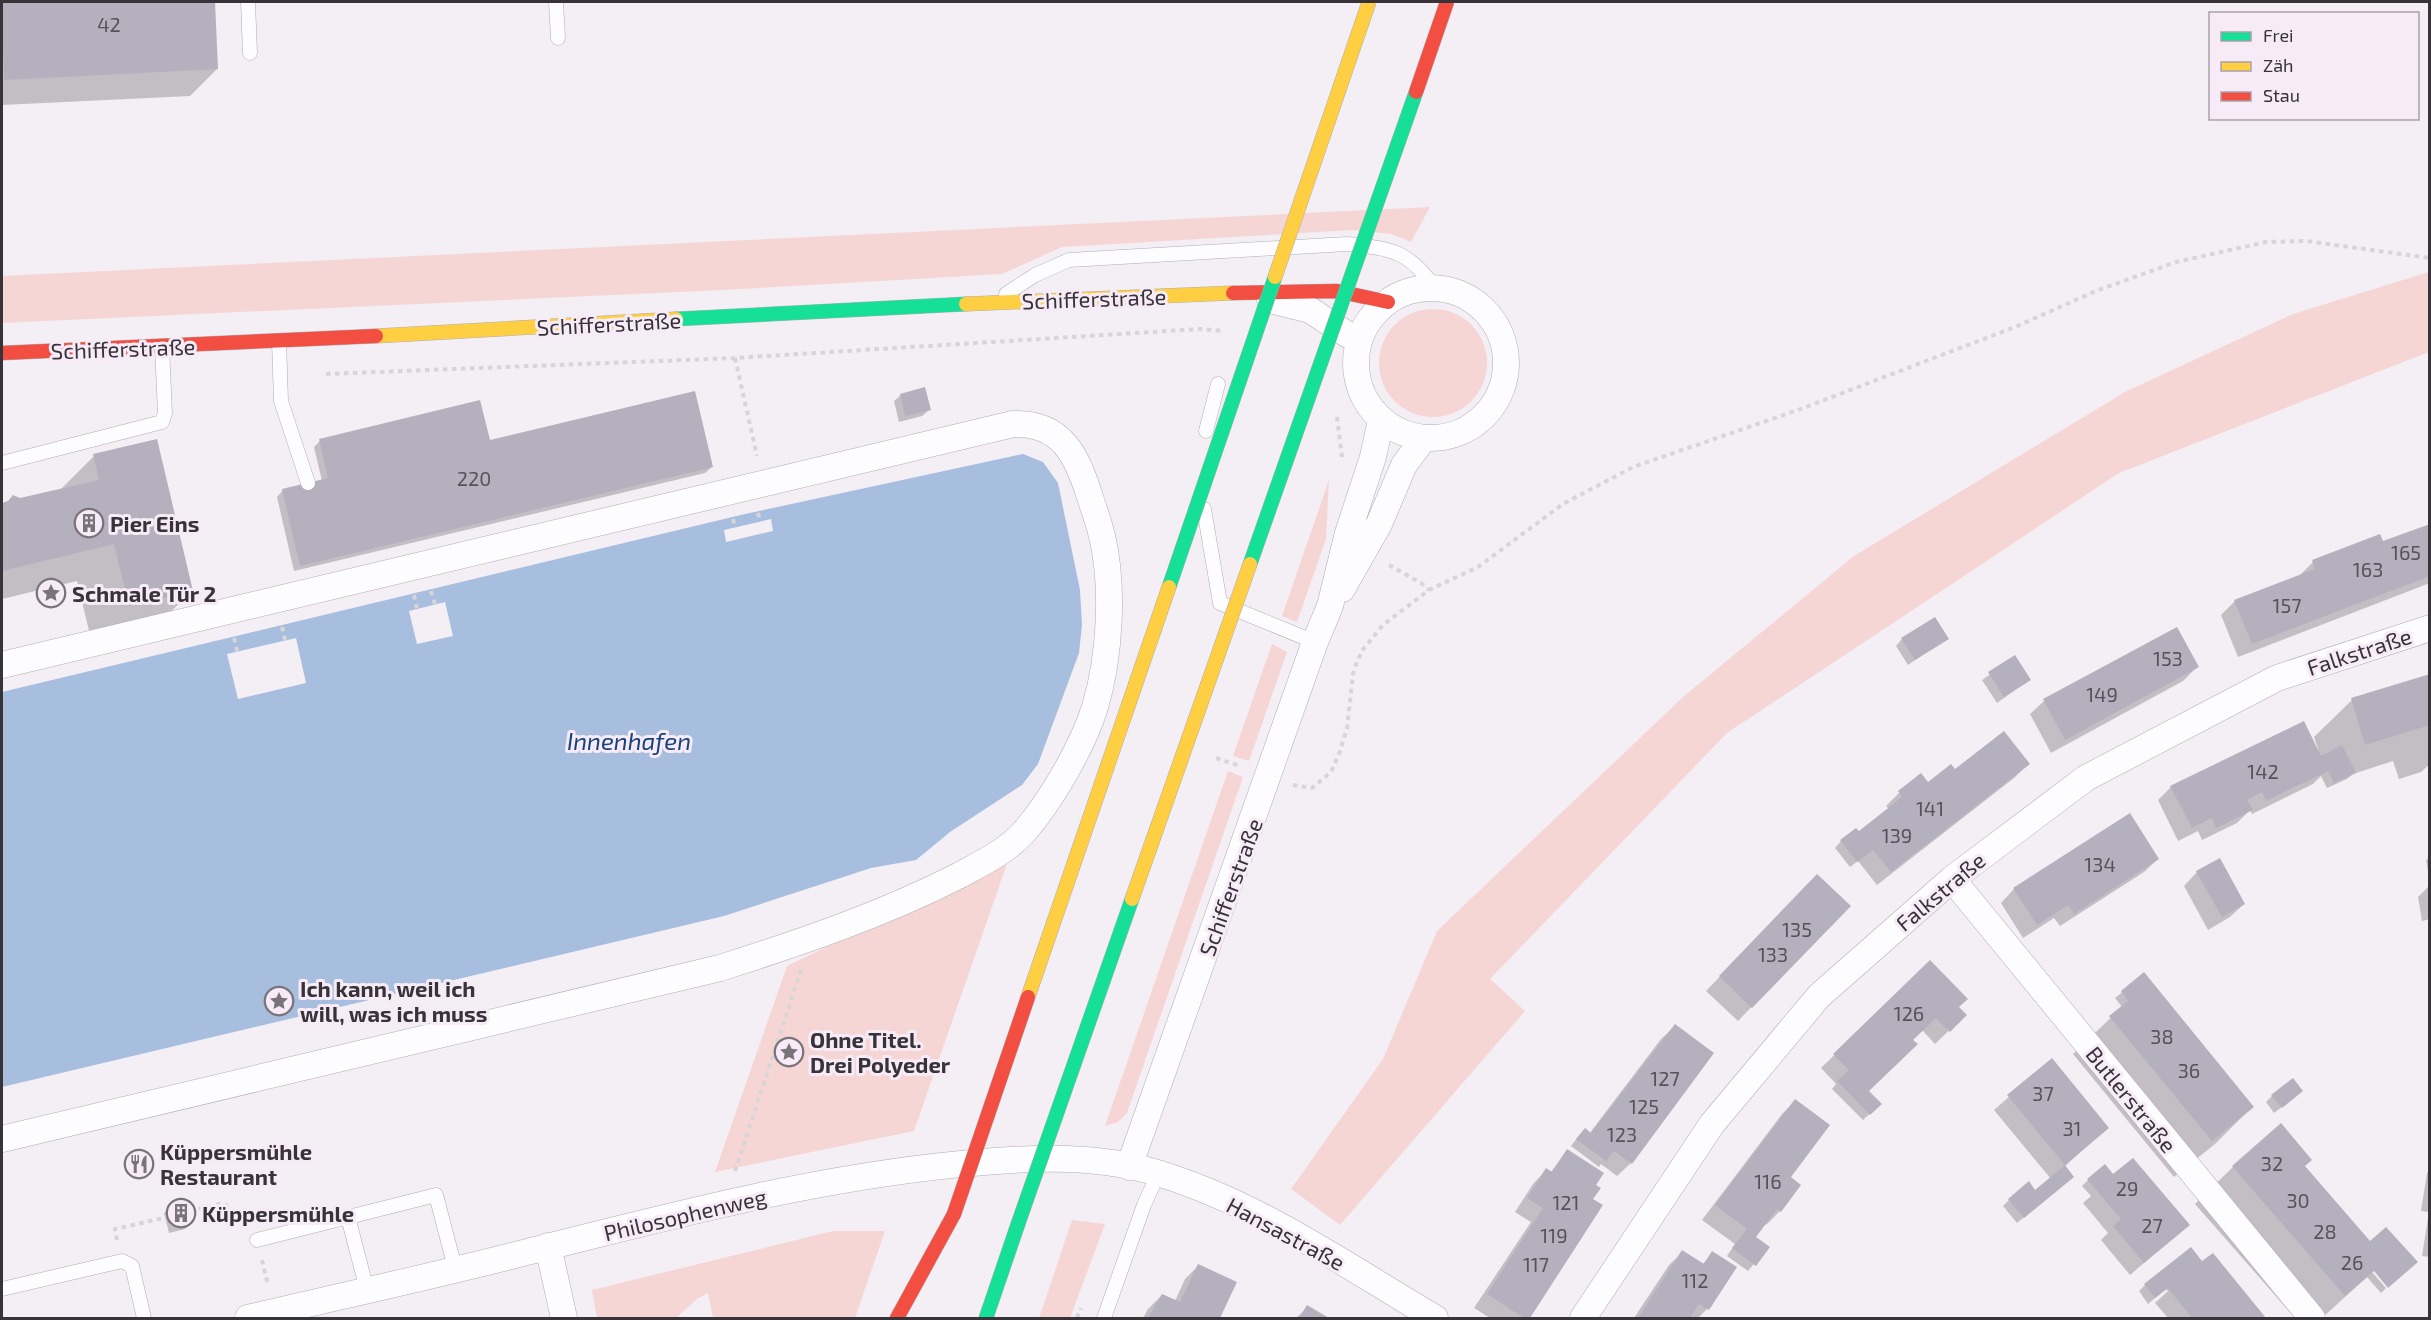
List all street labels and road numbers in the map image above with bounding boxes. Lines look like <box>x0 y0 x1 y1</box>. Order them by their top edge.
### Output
street label: Schifferstraße <box>1021 282 1167 314</box>
street label: Schifferstraße <box>536 306 682 340</box>
street label: Schifferstraße <box>50 332 196 364</box>
street label: Falkstraße <box>2303 622 2415 680</box>
street label: Schifferstraße <box>1193 815 1267 959</box>
street label: Falkstraße <box>1890 846 1990 936</box>
street label: Butlerstraße <box>2081 1041 2183 1157</box>
street label: Philosophenweg <box>601 1183 769 1245</box>
street label: Hansastraße <box>1223 1191 1349 1275</box>

